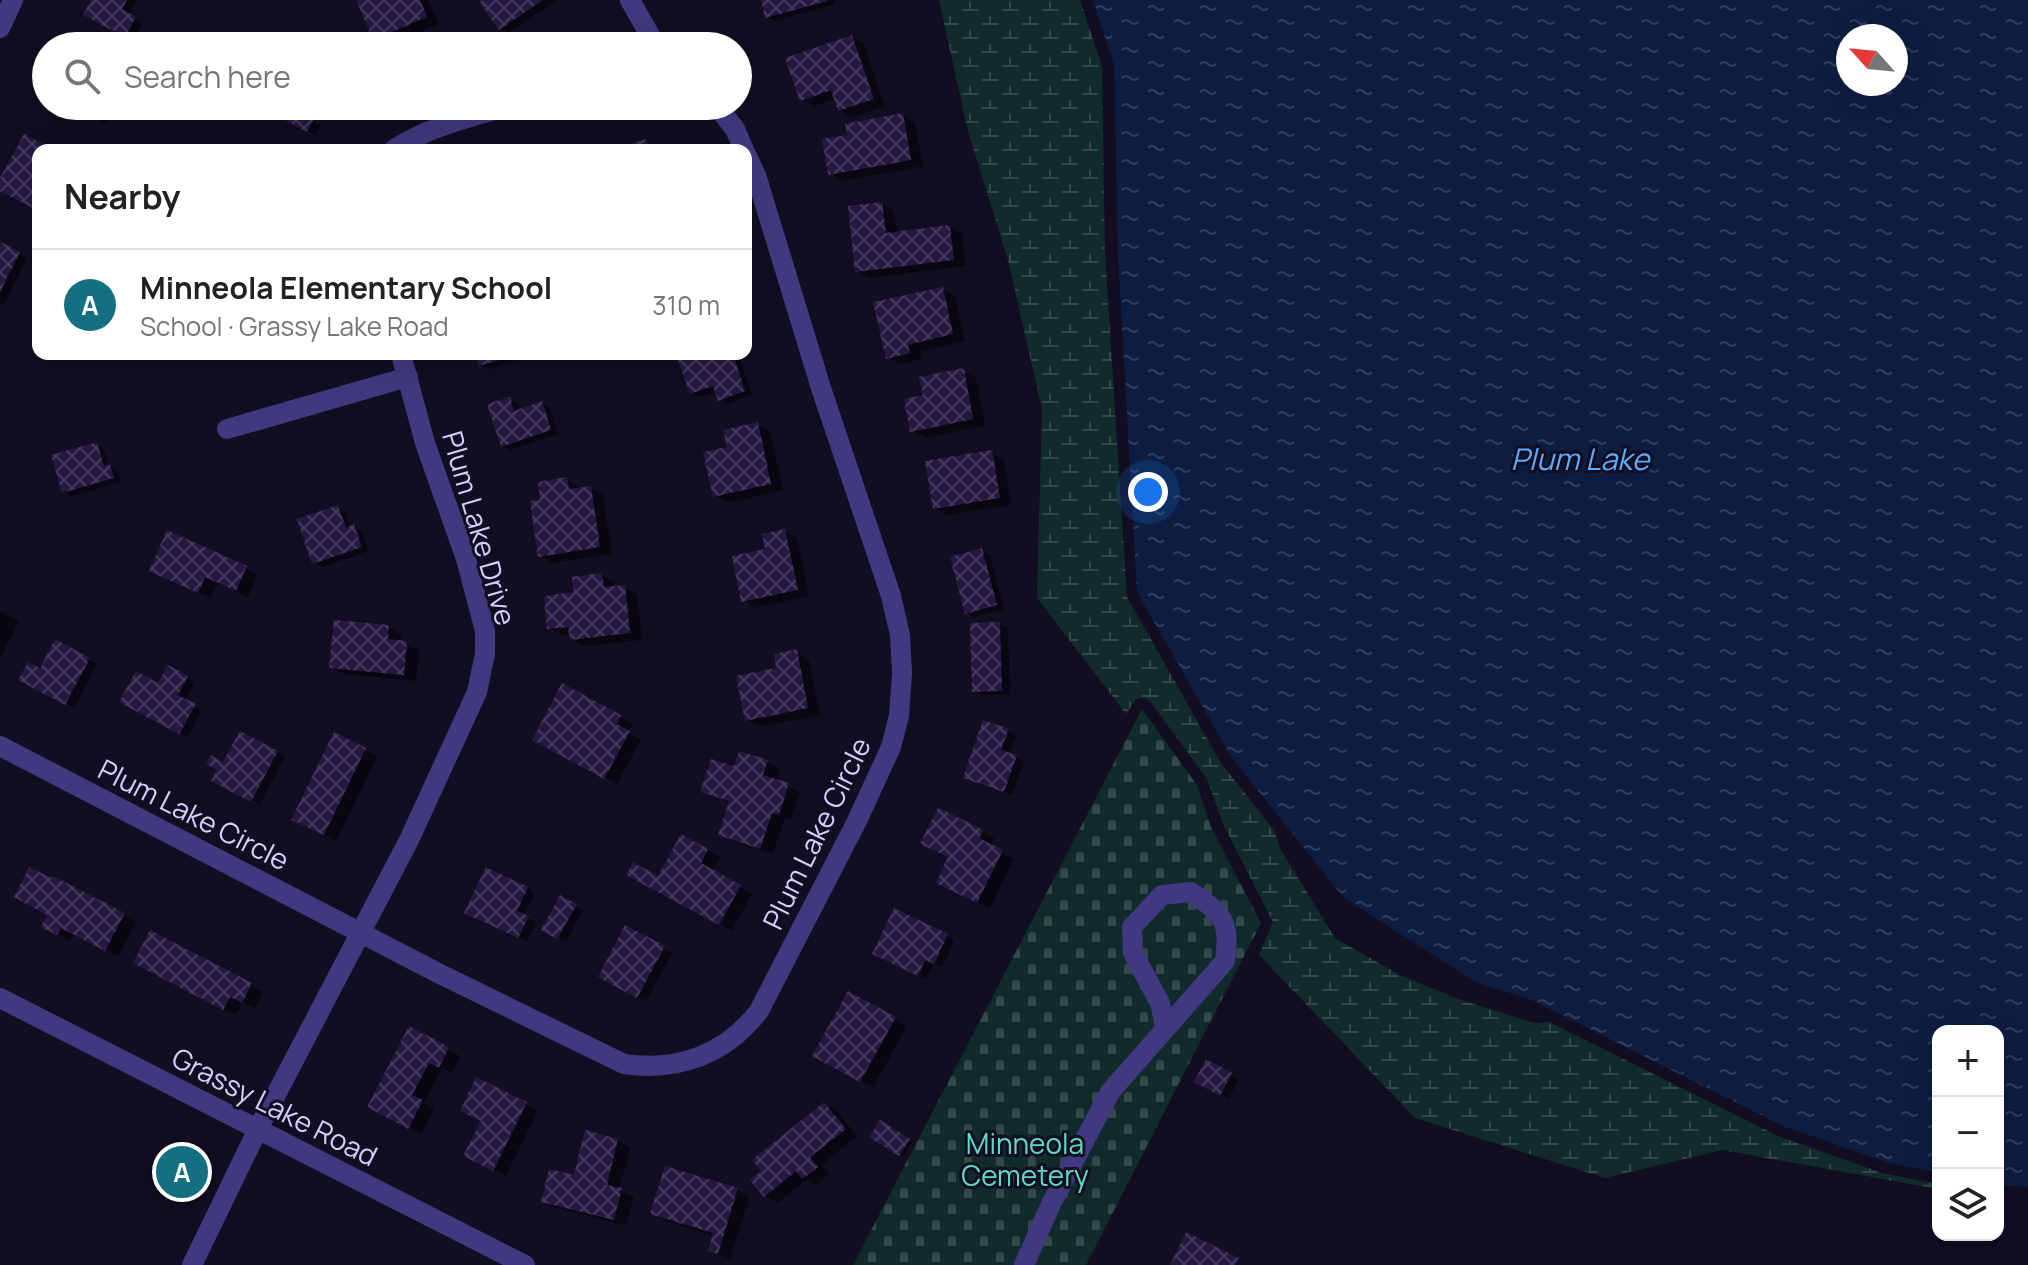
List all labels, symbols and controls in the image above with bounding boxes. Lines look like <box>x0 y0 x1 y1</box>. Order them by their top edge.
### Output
north arrow <box>1836 24 1908 96</box>
search box <box>32 32 752 120</box>
icon: search <box>60 54 104 98</box>
text: Search here <box>124 56 291 97</box>
text: Nearby <box>64 173 180 219</box>
text: Minneola Elementary School <box>140 267 552 308</box>
text: A <box>81 287 99 323</box>
text: 310 m <box>652 287 720 323</box>
text: School · Grassy Lake Road <box>140 308 449 344</box>
street label: Plum Lake Drive <box>434 426 526 630</box>
water label: Plum Lake <box>1511 438 1651 479</box>
your location <box>1128 472 1168 512</box>
street label: Plum Lake Circle <box>753 731 879 935</box>
street label: Plum Lake Circle <box>92 750 296 878</box>
map controls <box>1932 1025 2004 1241</box>
button: + <box>1932 1025 2004 1097</box>
street label: Grassy Lake Road <box>166 1038 384 1174</box>
button: − <box>1932 1097 2004 1169</box>
park label: Minneola Cemetery <box>961 1124 1089 1194</box>
pin: A <box>156 1142 208 1202</box>
button: layers <box>1932 1169 2004 1241</box>

